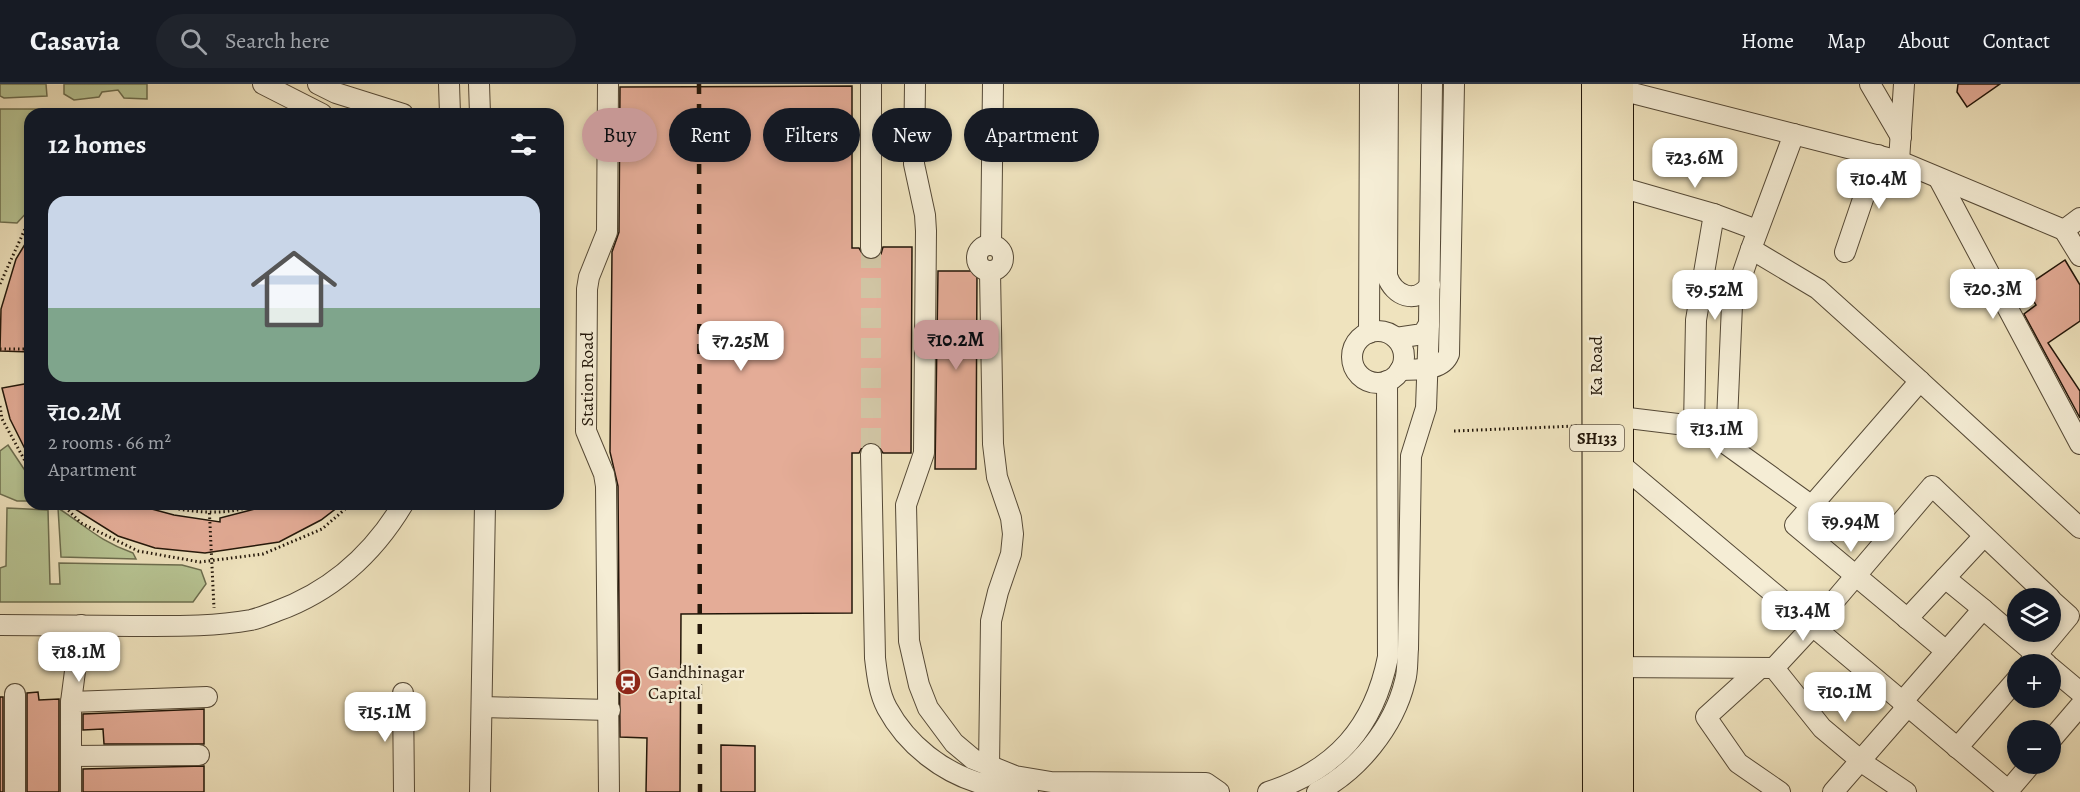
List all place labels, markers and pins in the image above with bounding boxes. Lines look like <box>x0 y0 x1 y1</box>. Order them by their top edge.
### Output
pin: ₹23.6M <box>1646 138 1744 189</box>
pin: ₹10.4M <box>1830 159 1928 210</box>
pin: ₹20.3M <box>1944 269 2042 320</box>
pin: ₹9.52M <box>1666 270 1764 321</box>
pin: ₹10.2M <box>907 320 1005 371</box>
pin: ₹7.25M <box>692 321 790 372</box>
pin: ₹13.1M <box>1668 409 1766 460</box>
pin: ₹9.94M <box>1802 502 1900 553</box>
pin: ₹13.4M <box>1754 591 1852 642</box>
pin: ₹18.1M <box>30 632 128 683</box>
place label: Gandhinagar Capital <box>648 660 745 705</box>
station icon: Gandhinagar Capital <box>613 667 643 697</box>
pin: ₹10.1M <box>1796 672 1894 723</box>
pin: ₹15.1M <box>336 692 434 743</box>

